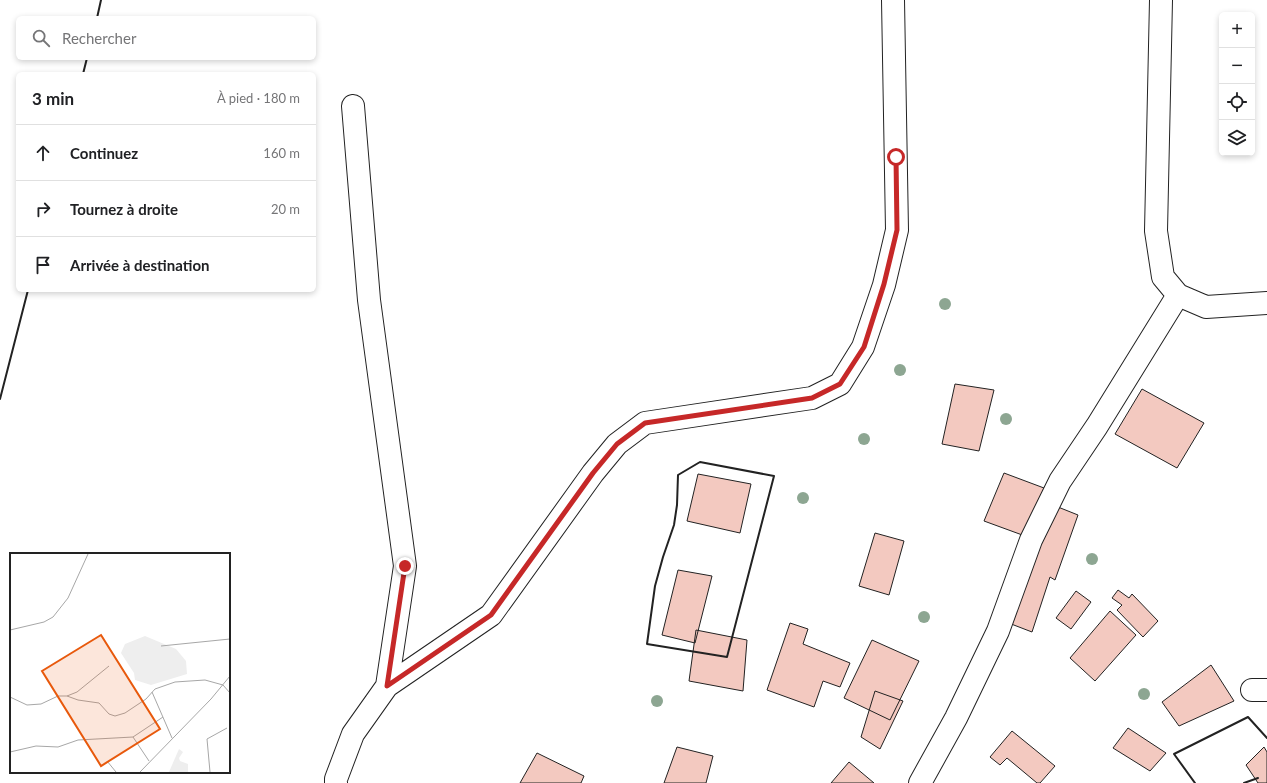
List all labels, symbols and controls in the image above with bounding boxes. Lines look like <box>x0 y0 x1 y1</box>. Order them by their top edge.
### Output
map controls <box>1219 12 1255 156</box>
button: + <box>1219 12 1255 48</box>
search box <box>16 16 316 60</box>
icon: search <box>30 27 52 49</box>
text: Rechercher <box>62 29 136 47</box>
button: − <box>1219 48 1255 84</box>
button: locate <box>1219 84 1255 120</box>
text: 3 min <box>32 88 74 109</box>
text: À pied · 180 m <box>217 90 300 106</box>
button: layers <box>1219 120 1255 156</box>
icon: ahead <box>32 142 54 164</box>
text: Continuez <box>70 144 138 162</box>
text: 160 m <box>263 145 300 161</box>
route start <box>887 148 905 166</box>
icon: right <box>32 198 54 220</box>
text: Tournez à droite <box>70 200 178 218</box>
text: 20 m <box>271 201 300 217</box>
icon: arrive <box>32 254 54 276</box>
text: Arrivée à destination <box>70 256 209 274</box>
inset map <box>10 553 230 773</box>
route end <box>396 557 414 575</box>

